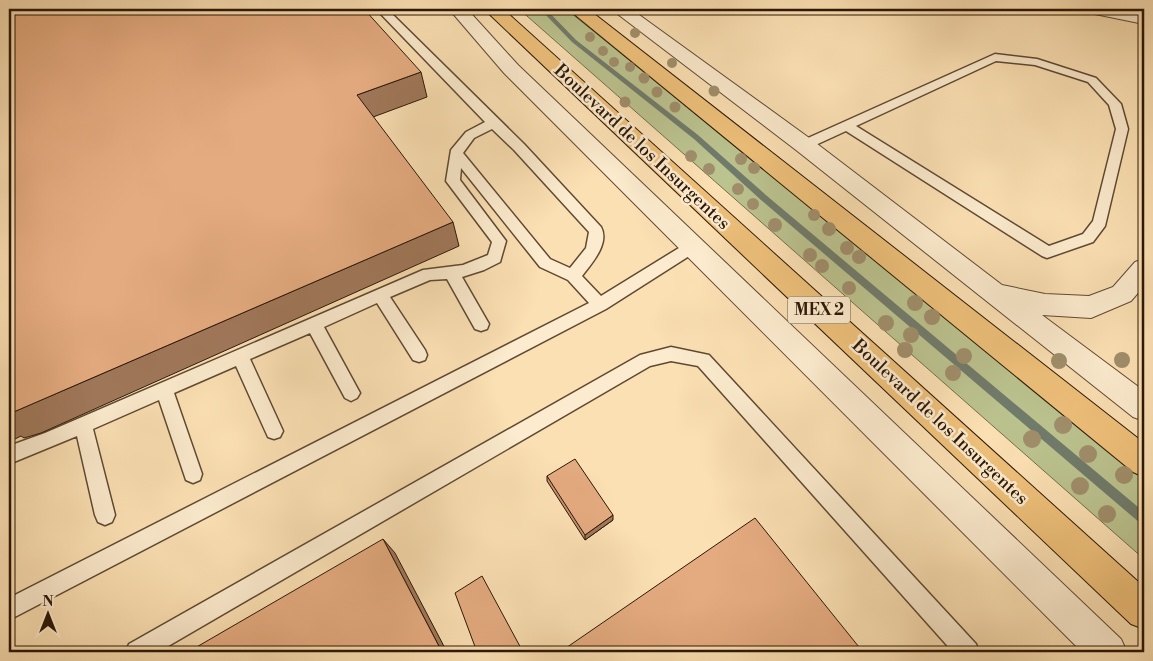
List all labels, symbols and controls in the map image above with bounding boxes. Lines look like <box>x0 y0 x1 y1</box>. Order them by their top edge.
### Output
street label: Boulevard de los Insurgentes <box>548 59 735 235</box>
road number: MEX 2 <box>788 296 850 324</box>
street label: Boulevard de los Insurgentes <box>846 334 1033 510</box>
north arrow <box>22 588 72 638</box>
text: N <box>42 593 54 611</box>

